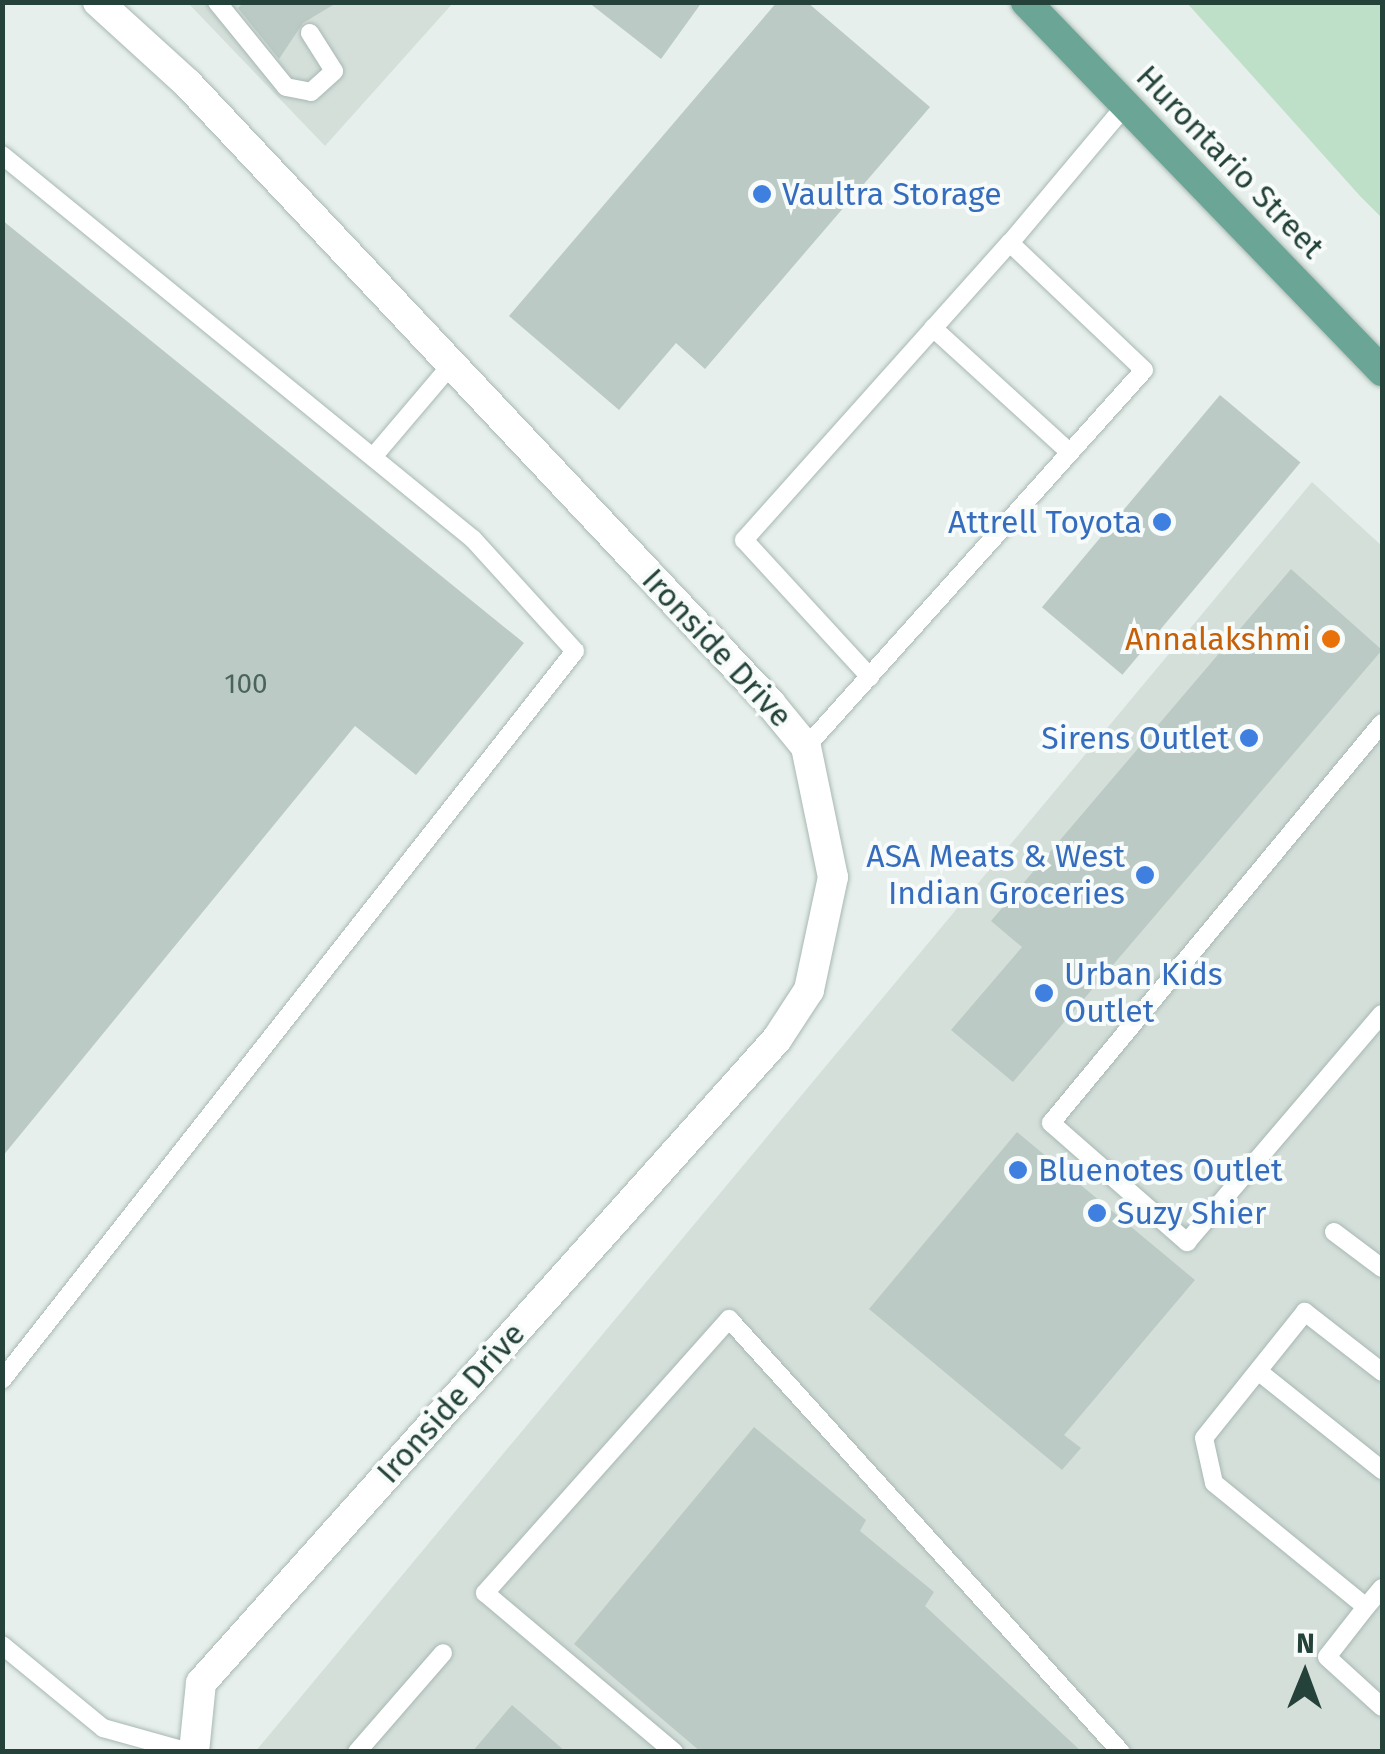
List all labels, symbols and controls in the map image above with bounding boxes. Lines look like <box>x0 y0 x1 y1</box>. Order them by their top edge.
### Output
street label: Hurontario Street <box>1128 58 1332 266</box>
place label: Vaultra Storage <box>782 175 1002 213</box>
marker: Vaultra Storage <box>751 183 773 205</box>
place label: Attrell Toyota <box>948 503 1142 541</box>
marker: Attrell Toyota <box>1151 511 1173 533</box>
street label: Ironside Drive <box>634 561 800 735</box>
place label: Annalakshmi <box>1125 620 1311 658</box>
marker: Annalakshmi <box>1320 628 1342 650</box>
house number: 100 <box>224 667 268 701</box>
place label: Sirens Outlet <box>1041 719 1229 757</box>
marker: Sirens Outlet <box>1238 727 1260 749</box>
place label: ASA Meats & West Indian Groceries <box>866 838 1125 913</box>
marker: ASA Meats & West Indian Groceries <box>1134 864 1156 886</box>
place label: Urban Kids Outlet <box>1064 956 1223 1031</box>
marker: Urban Kids Outlet <box>1033 982 1055 1004</box>
place label: Bluenotes Outlet <box>1038 1151 1282 1189</box>
marker: Bluenotes Outlet <box>1007 1159 1029 1181</box>
place label: Suzy Shier <box>1117 1194 1266 1232</box>
marker: Suzy Shier <box>1086 1202 1108 1224</box>
street label: Ironside Drive <box>369 1315 533 1491</box>
north arrow <box>1255 1624 1355 1724</box>
text: N <box>1296 1627 1315 1660</box>

